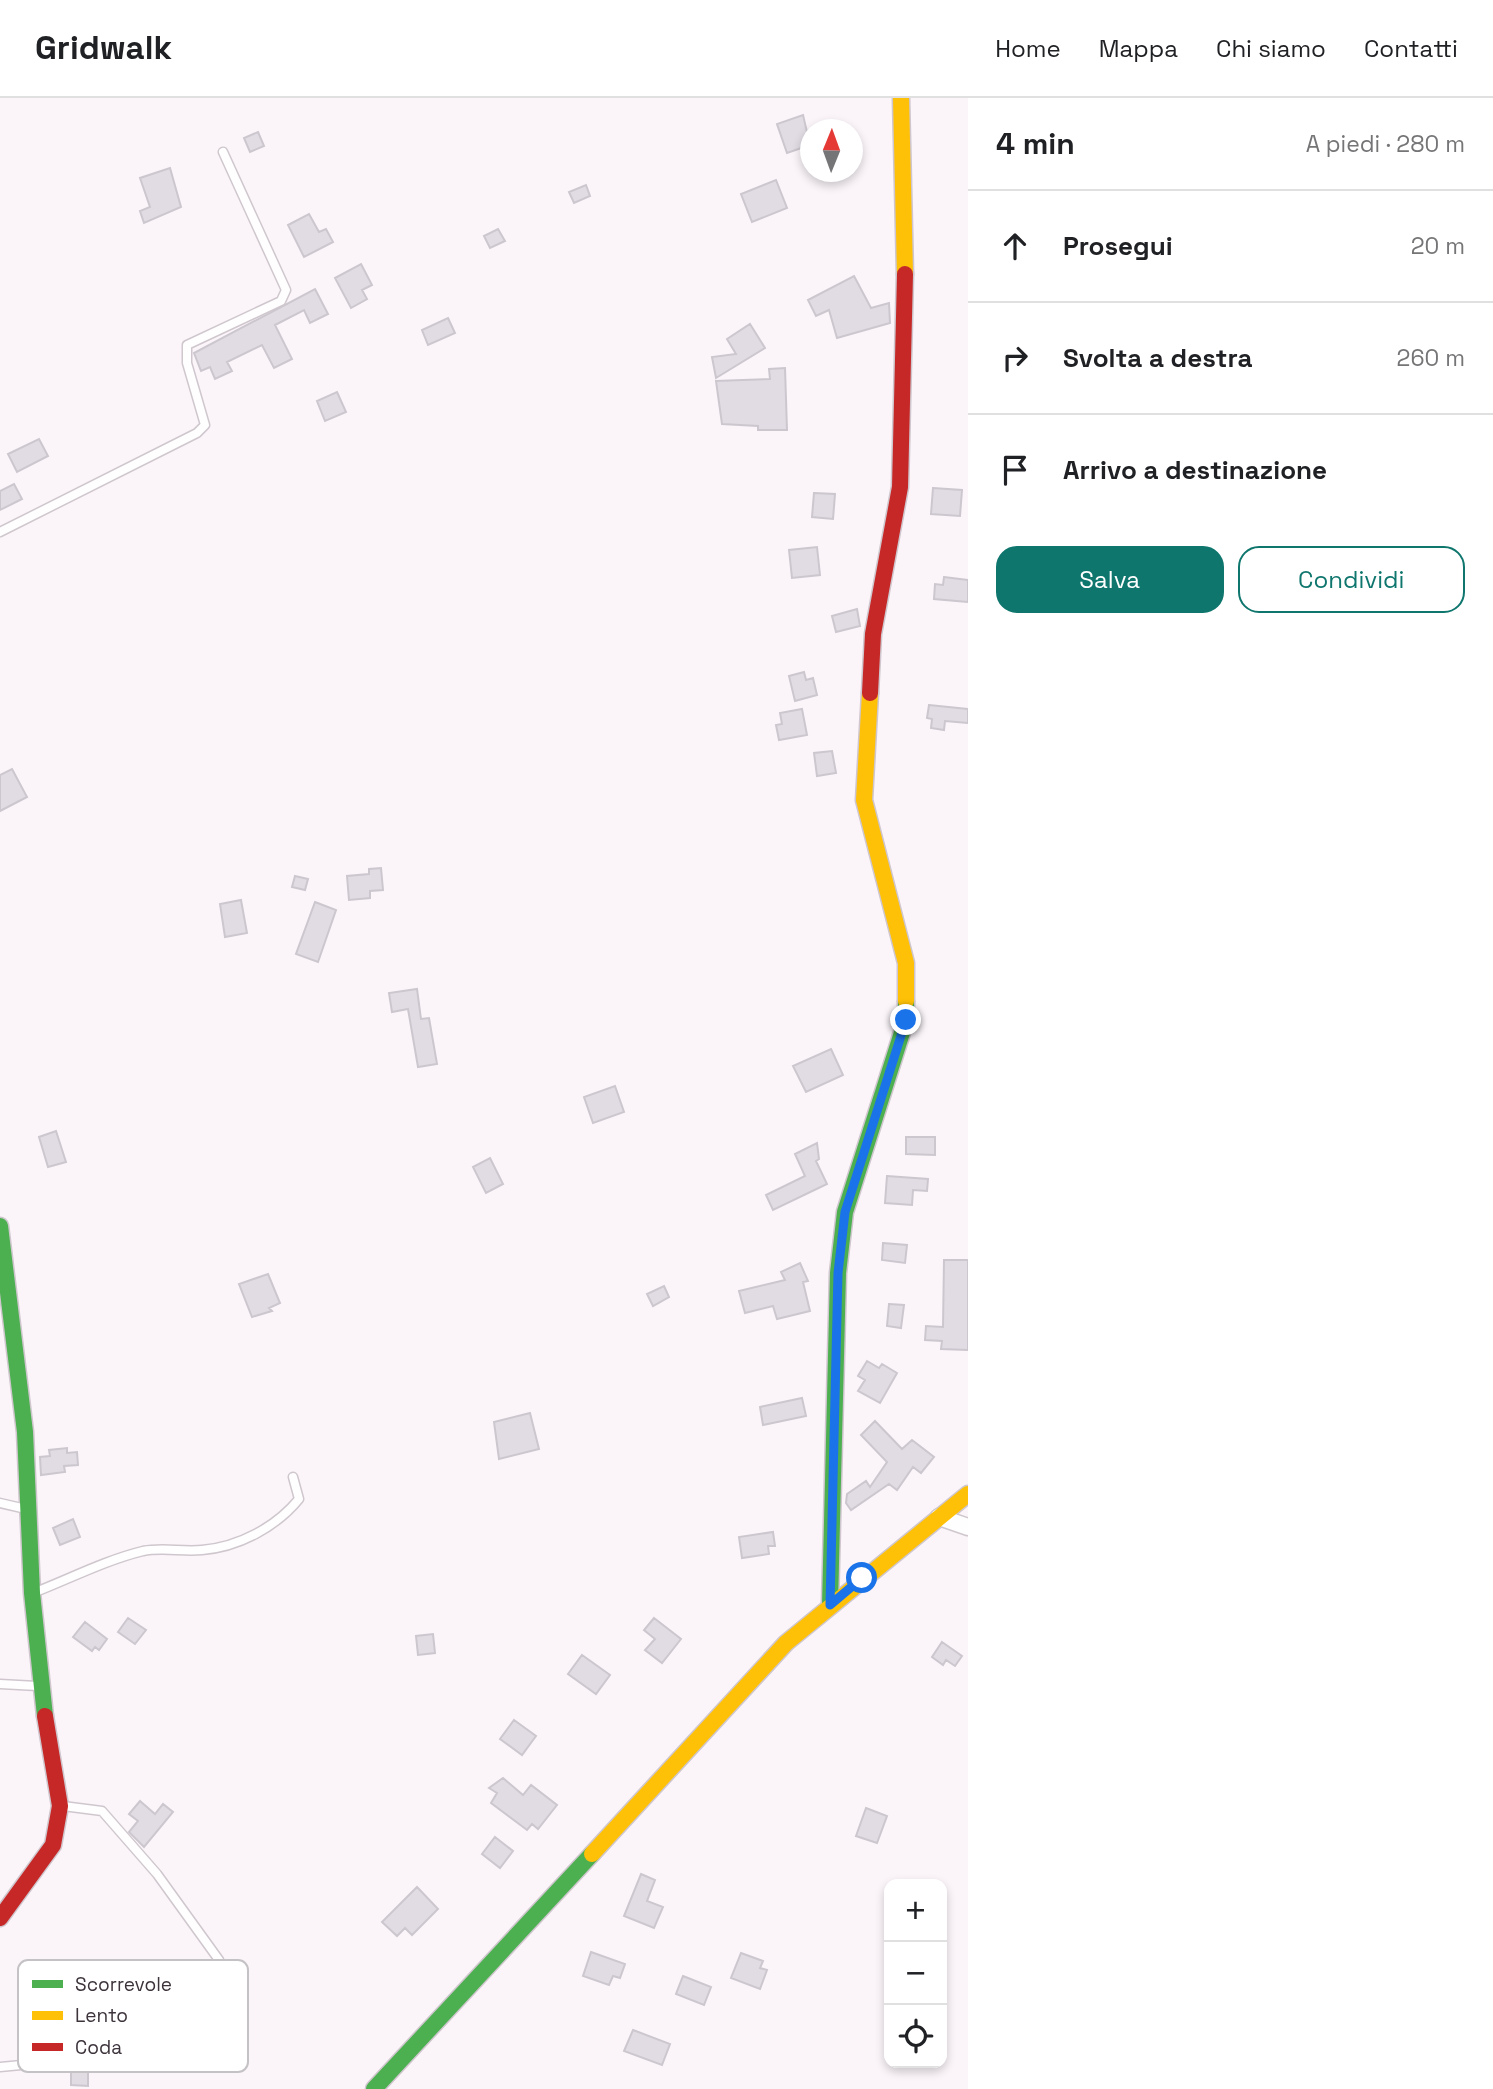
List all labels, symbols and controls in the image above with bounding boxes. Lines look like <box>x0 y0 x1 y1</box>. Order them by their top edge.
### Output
text: Gridwalk <box>35 27 172 69</box>
text: Home <box>995 33 1061 64</box>
text: Mappa <box>1099 33 1178 64</box>
text: Chi siamo <box>1216 33 1326 64</box>
text: Contatti <box>1364 33 1458 64</box>
north arrow <box>800 119 863 182</box>
text: 4 min <box>996 124 1075 163</box>
text: A piedi · 280 m <box>1306 129 1465 159</box>
icon: ahead <box>996 227 1034 265</box>
text: Prosegui <box>1063 229 1173 263</box>
text: 20 m <box>1411 231 1465 261</box>
icon: right <box>996 339 1034 377</box>
text: Svolta a destra <box>1063 341 1252 375</box>
text: 260 m <box>1397 343 1465 373</box>
icon: arrive <box>996 451 1034 489</box>
text: Arrivo a destinazione <box>1063 453 1327 487</box>
button: Salva <box>996 546 1224 613</box>
button: Condividi <box>1238 546 1465 613</box>
route end <box>890 1004 921 1035</box>
route start <box>846 1562 877 1593</box>
map controls <box>884 1879 947 2068</box>
button: + <box>884 1879 947 1942</box>
button: − <box>884 1942 947 2005</box>
legend <box>18 1960 248 2072</box>
text: Scorrevole <box>75 1972 172 1997</box>
text: Lento <box>75 2003 128 2028</box>
button: locate <box>884 2005 947 2068</box>
text: Coda <box>75 2035 122 2060</box>

